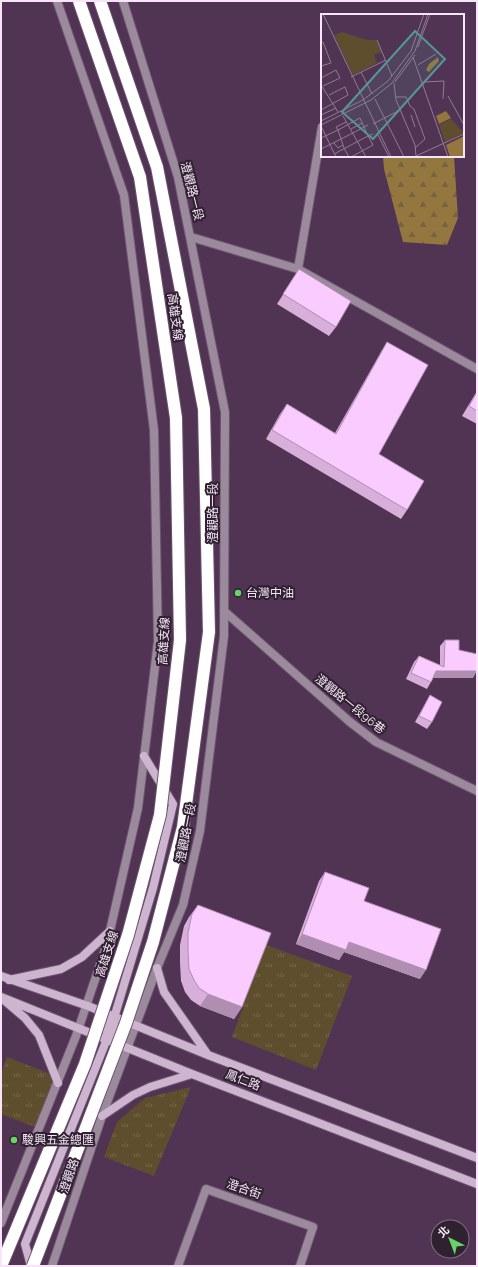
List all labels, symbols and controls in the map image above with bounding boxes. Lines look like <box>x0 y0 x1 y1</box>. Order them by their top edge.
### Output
inset map <box>321 14 464 157</box>
street label: 澄觀路一段 <box>178 160 206 222</box>
street label: 高雄支線 <box>165 292 185 342</box>
street label: 澄觀路一段 <box>206 483 220 543</box>
place label: 台灣中油 <box>246 586 294 600</box>
marker: 台灣中油 <box>233 588 243 598</box>
street label: 高雄支線 <box>156 617 172 665</box>
street label: 澄觀路一段96巷 <box>312 671 388 737</box>
street label: 澄觀路一段 <box>173 802 199 864</box>
street label: 高雄支線 <box>93 929 121 979</box>
street label: 鳳仁路 <box>224 1067 262 1093</box>
place label: 駿興五金總匯 <box>22 1133 94 1147</box>
marker: 駿興五金總匯 <box>9 1135 19 1145</box>
street label: 澄觀路 <box>57 1157 81 1195</box>
street label: 澄合街 <box>225 1177 263 1201</box>
north arrow <box>430 1219 470 1259</box>
text: 北 <box>435 1223 452 1240</box>

